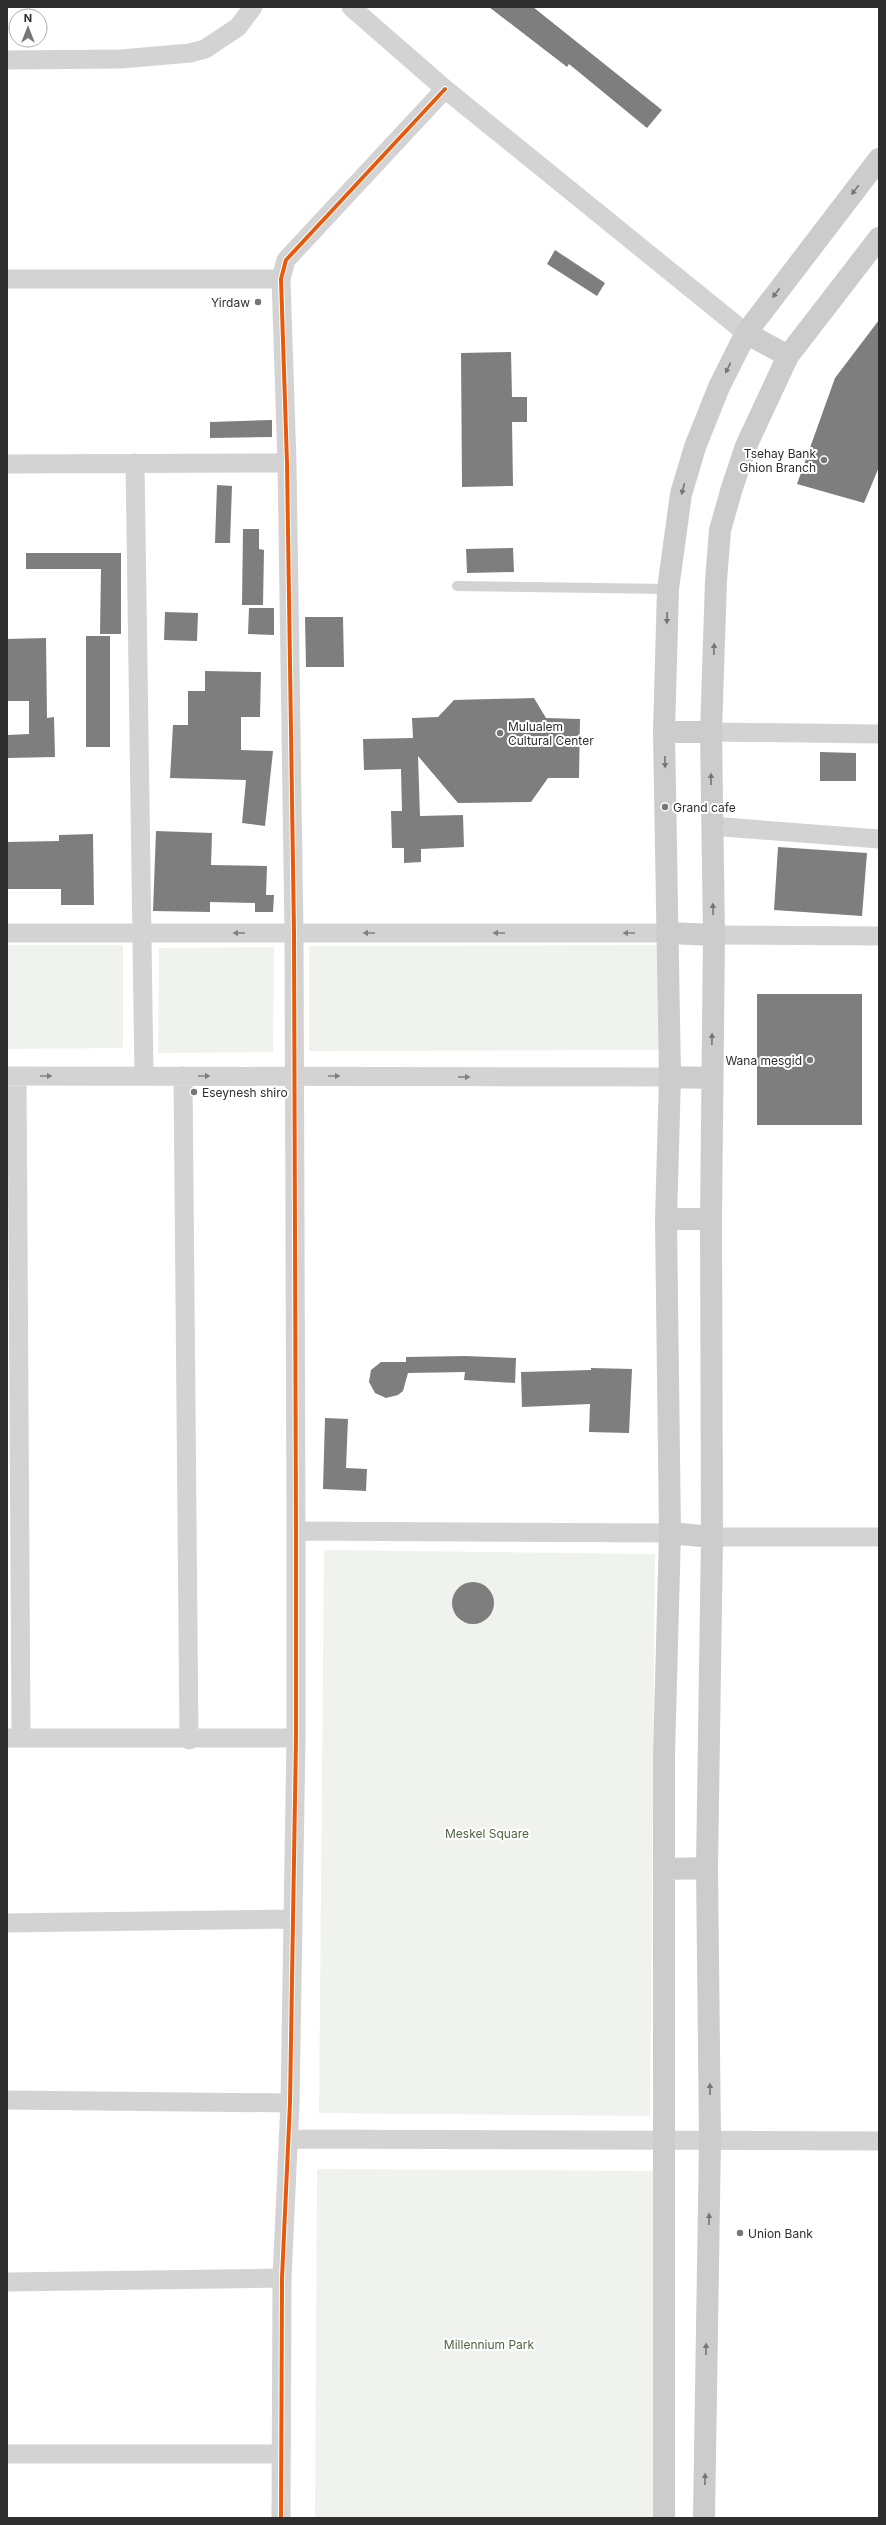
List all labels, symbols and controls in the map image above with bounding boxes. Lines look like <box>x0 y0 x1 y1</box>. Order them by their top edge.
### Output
north arrow <box>8 8 48 48</box>
text: N <box>24 11 32 25</box>
one-way arrow <box>851 184 860 195</box>
one-way arrow <box>772 288 780 299</box>
place label: Yirdaw <box>211 295 250 310</box>
marker: Yirdaw <box>253 297 263 307</box>
one-way arrow <box>725 362 732 373</box>
place label: Tsehay Bank Ghion Branch <box>739 446 816 475</box>
marker: Tsehay Bank Ghion Branch <box>819 455 829 465</box>
one-way arrow <box>680 483 686 495</box>
one-way arrow <box>663 612 670 624</box>
one-way arrow <box>710 643 717 655</box>
place label: Mulualem Cultural Center <box>508 719 594 748</box>
marker: Mulualem Cultural Center <box>495 728 505 738</box>
one-way arrow <box>662 756 668 769</box>
one-way arrow <box>708 772 714 785</box>
place label: Grand cafe <box>673 800 736 815</box>
marker: Grand cafe <box>660 802 670 812</box>
one-way arrow <box>710 902 716 915</box>
one-way arrow <box>232 930 245 936</box>
one-way arrow <box>362 930 375 936</box>
one-way arrow <box>492 930 505 936</box>
one-way arrow <box>622 930 635 936</box>
one-way arrow <box>709 1032 715 1045</box>
place label: Wana mesgid <box>725 1053 802 1068</box>
marker: Wana mesgid <box>805 1055 815 1065</box>
one-way arrow <box>40 1073 53 1079</box>
one-way arrow <box>198 1073 211 1079</box>
one-way arrow <box>328 1073 341 1079</box>
one-way arrow <box>458 1073 470 1080</box>
place label: Eseynesh shiro <box>202 1085 288 1100</box>
marker: Eseynesh shiro <box>189 1087 199 1097</box>
park label: Meskel Square <box>445 1826 529 1841</box>
one-way arrow <box>706 2083 713 2095</box>
one-way arrow <box>705 2213 712 2225</box>
place label: Union Bank <box>748 2226 813 2241</box>
marker: Union Bank <box>735 2228 745 2238</box>
park label: Millennium Park <box>444 2337 535 2352</box>
one-way arrow <box>703 2342 709 2355</box>
one-way arrow <box>702 2472 708 2485</box>

